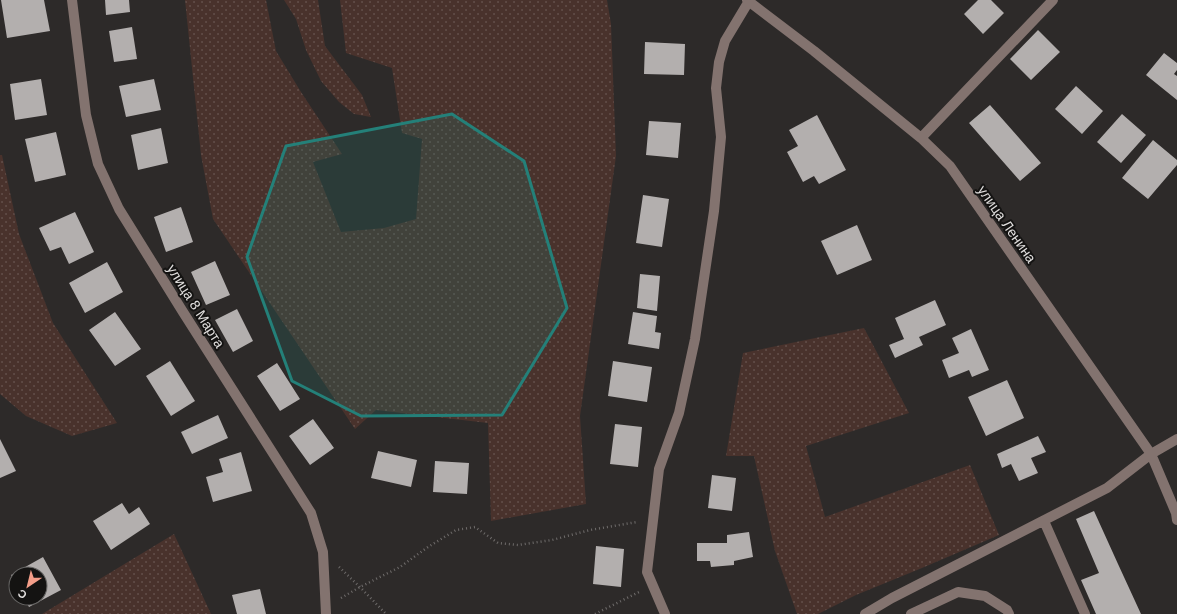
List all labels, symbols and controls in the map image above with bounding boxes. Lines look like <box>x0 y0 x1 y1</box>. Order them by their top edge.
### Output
street label: улица Ленина <box>975 182 1040 266</box>
street label: улица 8 Марта <box>164 261 228 351</box>
north arrow <box>8 566 48 606</box>
text: С <box>16 587 29 601</box>

